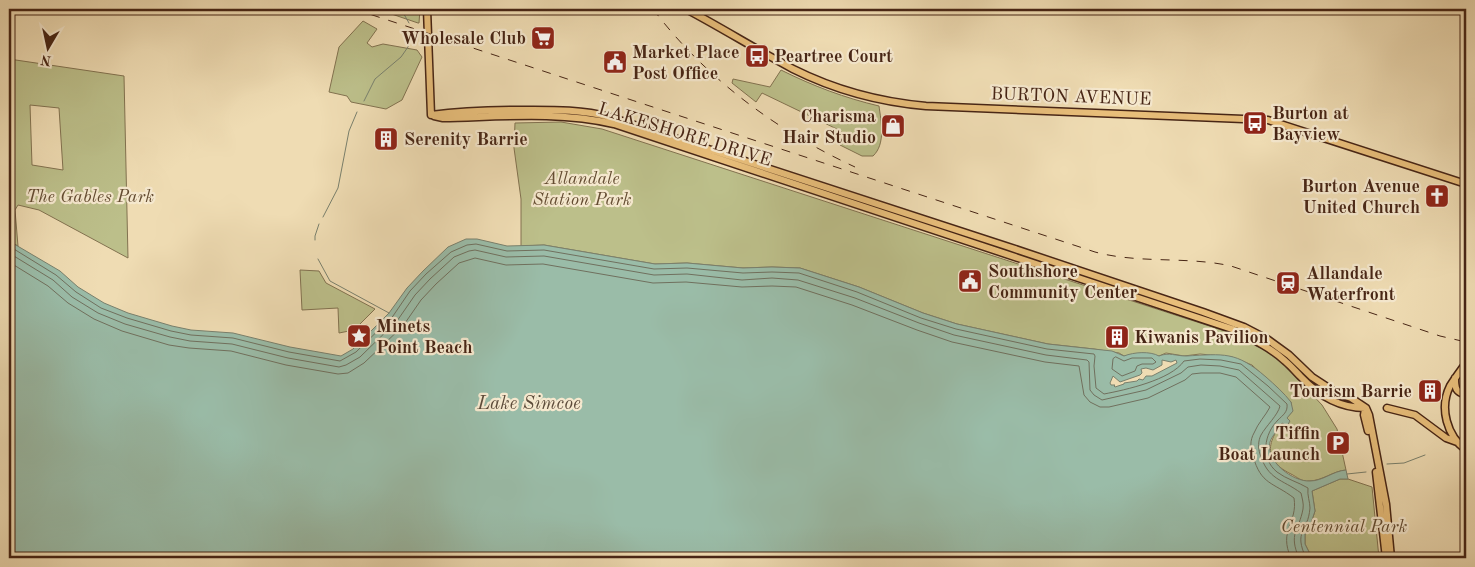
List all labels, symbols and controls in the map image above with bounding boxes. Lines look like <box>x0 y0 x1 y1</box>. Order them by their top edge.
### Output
north arrow <box>22 22 72 72</box>
supermarket icon: Wholesale Club <box>530 25 556 51</box>
place label: Wholesale Club <box>401 30 526 48</box>
bus stop icon: Peartree Court <box>744 43 770 69</box>
place label: Market Place Post Office <box>632 44 739 83</box>
place label: Peartree Court <box>774 48 893 66</box>
public building icon: Market Place Post Office <box>602 49 628 75</box>
text: N <box>39 52 53 68</box>
street label: BURTON AVENUE <box>990 85 1152 109</box>
street label: LAKESHORE DRIVE <box>596 100 774 170</box>
place label: Burton at Bayview <box>1272 105 1349 144</box>
place label: Charisma Hair Studio <box>782 108 876 147</box>
bus stop icon: Burton at Bayview <box>1242 110 1268 136</box>
shop icon: Charisma Hair Studio <box>880 113 906 139</box>
building icon: Serenity Barrie <box>373 126 399 152</box>
place label: Serenity Barrie <box>404 131 528 149</box>
park label: Allandale Station Park <box>532 170 632 209</box>
place label: Burton Avenue United Church <box>1301 178 1420 217</box>
church icon: Burton Avenue United Church <box>1424 183 1450 209</box>
park label: The Gables Park <box>26 188 154 206</box>
place label: Southshore Community Center <box>988 263 1137 302</box>
place label: Allandale Waterfront <box>1306 265 1396 304</box>
public building icon: Southshore Community Center <box>957 268 983 294</box>
station icon: Allandale Waterfront <box>1275 270 1301 296</box>
place label: Minets Point Beach <box>376 318 473 357</box>
place icon: Minets Point Beach <box>346 323 372 349</box>
building icon: Kiwanis Pavilion <box>1104 324 1130 350</box>
place label: Kiwanis Pavilion <box>1134 329 1269 347</box>
building icon: Tourism Barrie <box>1417 378 1443 404</box>
place label: Tourism Barrie <box>1290 383 1412 401</box>
water label: Lake Simcoe <box>476 395 581 414</box>
place label: Tiffin Boat Launch <box>1218 425 1320 464</box>
parking icon: Tiffin Boat Launch <box>1325 430 1351 456</box>
park label: Centennial Park <box>1281 518 1407 536</box>

